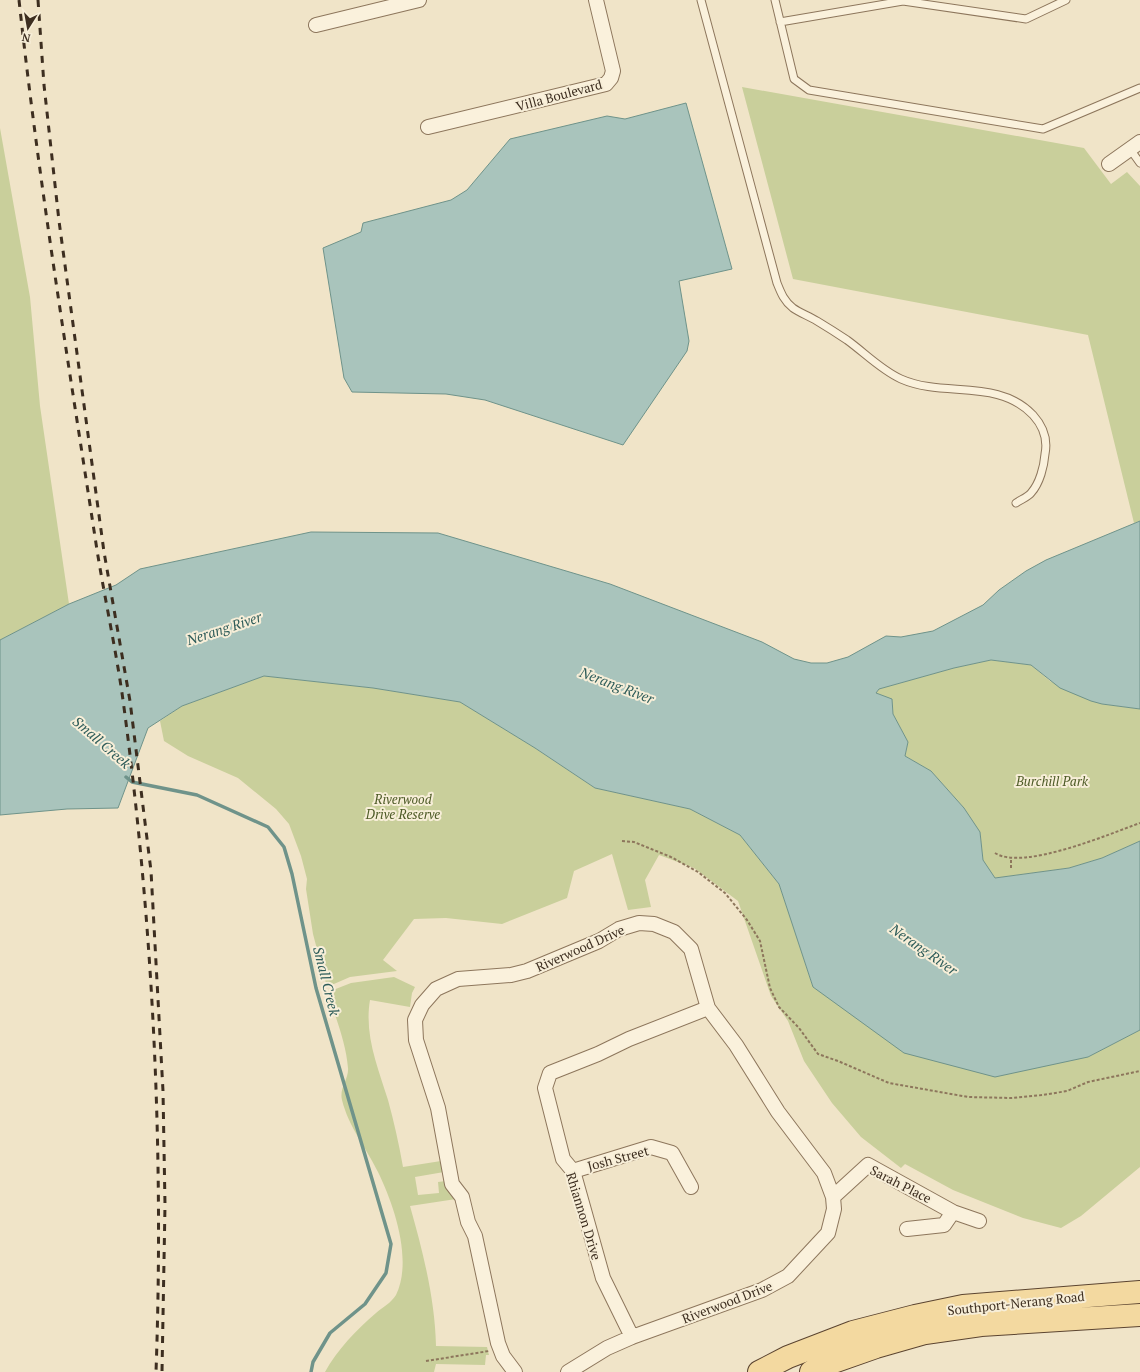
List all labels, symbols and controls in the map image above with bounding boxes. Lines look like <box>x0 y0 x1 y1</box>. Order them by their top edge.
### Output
north arrow <box>8 8 48 48</box>
text: N <box>20 30 32 45</box>
street label: Villa Boulevard <box>514 75 604 115</box>
water label: Nerang River <box>183 607 265 649</box>
water label: Nerang River <box>576 662 657 708</box>
water label: Small Creek <box>69 712 135 773</box>
park label: Burchill Park <box>1015 772 1089 790</box>
park label: Riverwood Drive Reserve <box>365 790 440 823</box>
water label: Nerang River <box>886 918 962 979</box>
street label: Riverwood Drive <box>533 920 627 976</box>
water label: Small Creek <box>309 944 345 1018</box>
street label: Josh Street <box>585 1141 651 1175</box>
street label: Sarah Place <box>867 1161 935 1207</box>
street label: Rhiannon Drive <box>562 1170 606 1262</box>
street label: Riverwood Drive <box>679 1277 775 1327</box>
street label: Southport-Nerang Road <box>947 1287 1085 1319</box>

